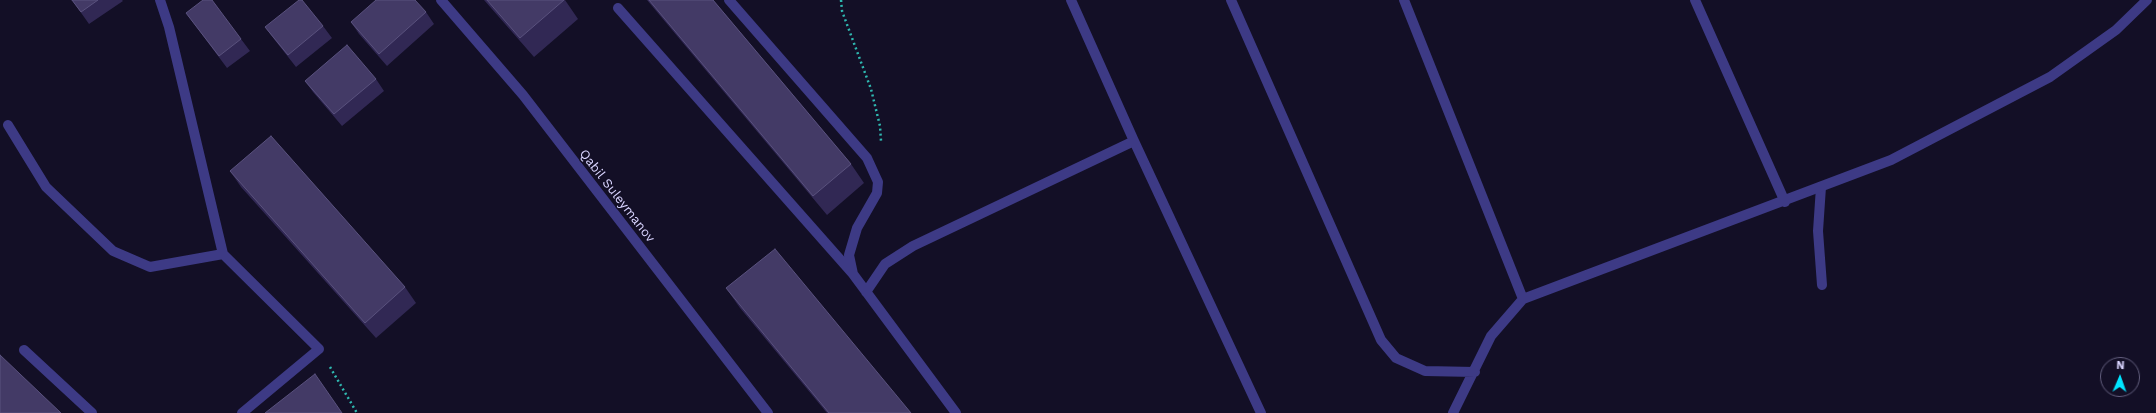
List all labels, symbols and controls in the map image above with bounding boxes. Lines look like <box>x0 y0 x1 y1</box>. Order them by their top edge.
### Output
street label: Qabil Suleymanov <box>576 146 658 246</box>
north arrow <box>2100 357 2140 397</box>
text: N <box>2116 359 2125 372</box>

